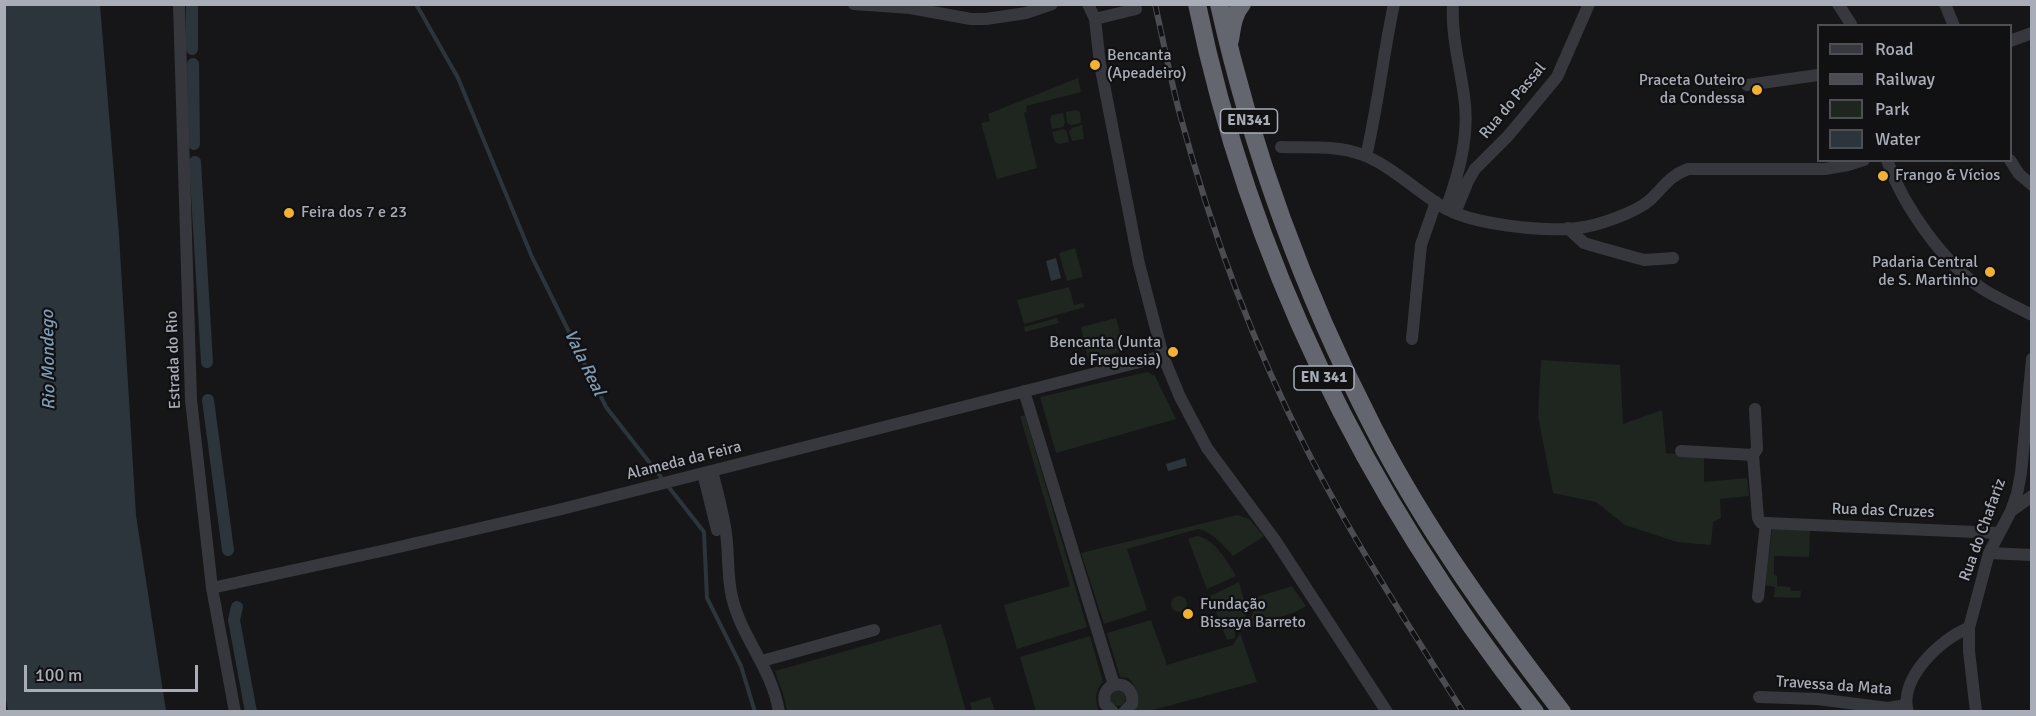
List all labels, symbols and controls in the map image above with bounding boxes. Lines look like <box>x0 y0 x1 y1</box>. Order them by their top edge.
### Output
legend <box>1817 24 2012 162</box>
text: Road <box>1875 38 1914 60</box>
place label: Bencanta (Apeadeiro) <box>1107 46 1187 84</box>
marker: Bencanta (Apeadeiro) <box>1088 58 1102 72</box>
street label: Rua do Passal <box>1476 59 1550 143</box>
text: Railway <box>1875 68 1935 90</box>
place label: Praceta Outeiro da Condessa <box>1639 71 1745 109</box>
marker: Praceta Outeiro da Condessa <box>1750 83 1764 97</box>
text: Park <box>1875 98 1910 120</box>
road number: EN341 <box>1220 109 1278 133</box>
text: Water <box>1875 128 1920 150</box>
place label: Frango & Vícios <box>1895 166 2000 186</box>
marker: Frango & Vícios <box>1876 169 1890 183</box>
place label: Feira dos 7 e 23 <box>301 203 407 223</box>
marker: Feira dos 7 e 23 <box>282 206 296 220</box>
place label: Padaria Central de S. Martinho <box>1872 253 1978 291</box>
marker: Padaria Central de S. Martinho <box>1983 265 1997 279</box>
water label: Rio Mondego <box>37 310 61 410</box>
street label: Estrada do Rio <box>163 311 185 409</box>
water label: Vala Real <box>559 326 609 400</box>
place label: Bencanta (Junta de Freguesia) <box>1049 333 1161 371</box>
marker: Bencanta (Junta de Freguesia) <box>1166 345 1180 359</box>
road number: EN 341 <box>1294 366 1354 390</box>
street label: Alameda da Feira <box>625 437 743 485</box>
street label: Rua do Chafariz <box>1956 476 2010 584</box>
street label: Rua das Cruzes <box>1831 500 1935 522</box>
place label: Fundação Bissaya Barreto <box>1200 595 1306 633</box>
marker: Fundação Bissaya Barreto <box>1181 607 1195 621</box>
scale bar <box>27 653 201 691</box>
text: 100 m <box>35 664 82 686</box>
street label: Travessa da Mata <box>1775 672 1893 700</box>

